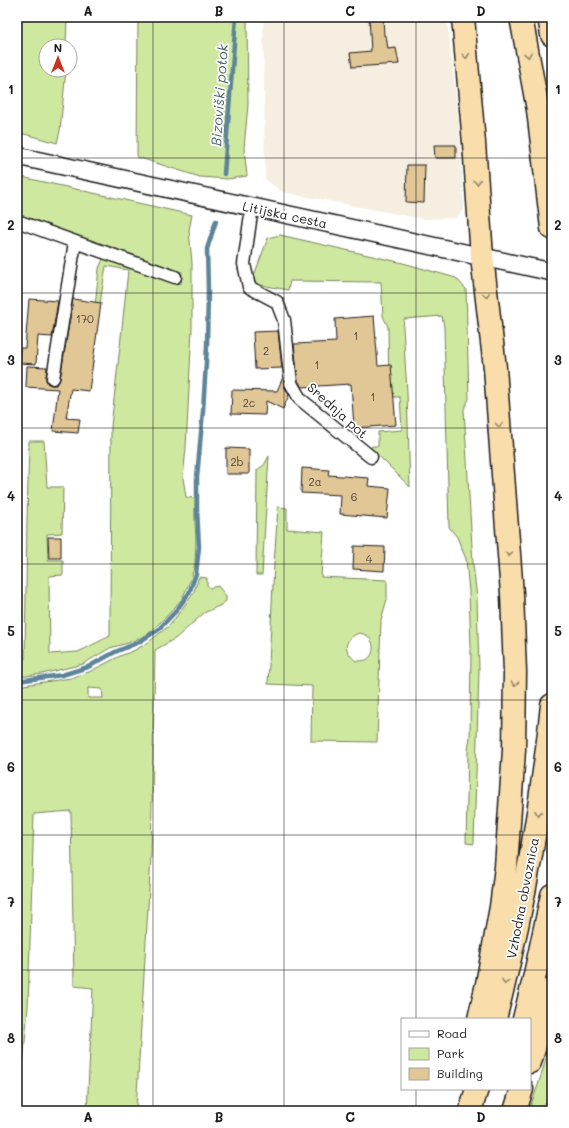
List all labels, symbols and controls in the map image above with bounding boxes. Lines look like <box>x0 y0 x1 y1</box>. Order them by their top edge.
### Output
text: A <box>83 2 93 19</box>
text: B <box>215 2 224 19</box>
text: C <box>345 2 355 19</box>
text: D <box>476 2 486 19</box>
north arrow <box>38 38 78 78</box>
text: N <box>54 40 62 55</box>
water label: Bizoviški potok <box>206 43 232 147</box>
one-way arrow <box>523 52 531 58</box>
one-way arrow <box>461 53 470 59</box>
text: 1 <box>8 80 14 97</box>
text: 1 <box>555 80 561 97</box>
one-way arrow <box>472 179 481 185</box>
street label: Litijska cesta <box>241 197 329 231</box>
text: 2 <box>7 216 15 233</box>
text: 2 <box>554 216 562 233</box>
one-way arrow <box>482 292 491 299</box>
house number: 170 <box>76 311 94 326</box>
house number: 1 <box>354 328 358 343</box>
house number: 2 <box>263 343 269 358</box>
text: 3 <box>7 351 15 368</box>
text: 3 <box>554 351 562 368</box>
house number: 1 <box>315 357 319 372</box>
street label: Srednja pot <box>304 378 372 442</box>
house number: 1 <box>371 389 375 404</box>
house number: 2c <box>243 395 255 410</box>
one-way arrow <box>495 422 504 428</box>
house number: 2b <box>230 454 244 469</box>
house number: 2a <box>309 474 322 489</box>
text: 4 <box>7 487 15 504</box>
text: 4 <box>554 487 562 504</box>
house number: 6 <box>351 489 357 504</box>
house number: 4 <box>366 551 373 566</box>
one-way arrow <box>505 551 514 557</box>
text: 5 <box>7 622 15 639</box>
text: 5 <box>554 622 562 639</box>
one-way arrow <box>511 681 519 687</box>
text: 6 <box>7 758 15 775</box>
text: 6 <box>554 758 562 775</box>
one-way arrow <box>534 810 543 816</box>
street label: Vzhodna obvoznica <box>502 836 542 960</box>
text: 7 <box>7 893 15 910</box>
text: 7 <box>554 893 562 910</box>
one-way arrow <box>501 979 509 985</box>
legend <box>401 1018 531 1090</box>
text: Road <box>437 1025 467 1041</box>
text: 8 <box>7 1029 15 1046</box>
text: 8 <box>554 1029 562 1046</box>
text: Park <box>437 1045 464 1061</box>
text: Building <box>437 1065 483 1081</box>
text: A <box>83 1108 93 1125</box>
text: B <box>215 1108 224 1125</box>
text: C <box>345 1108 355 1125</box>
text: D <box>476 1108 486 1125</box>

